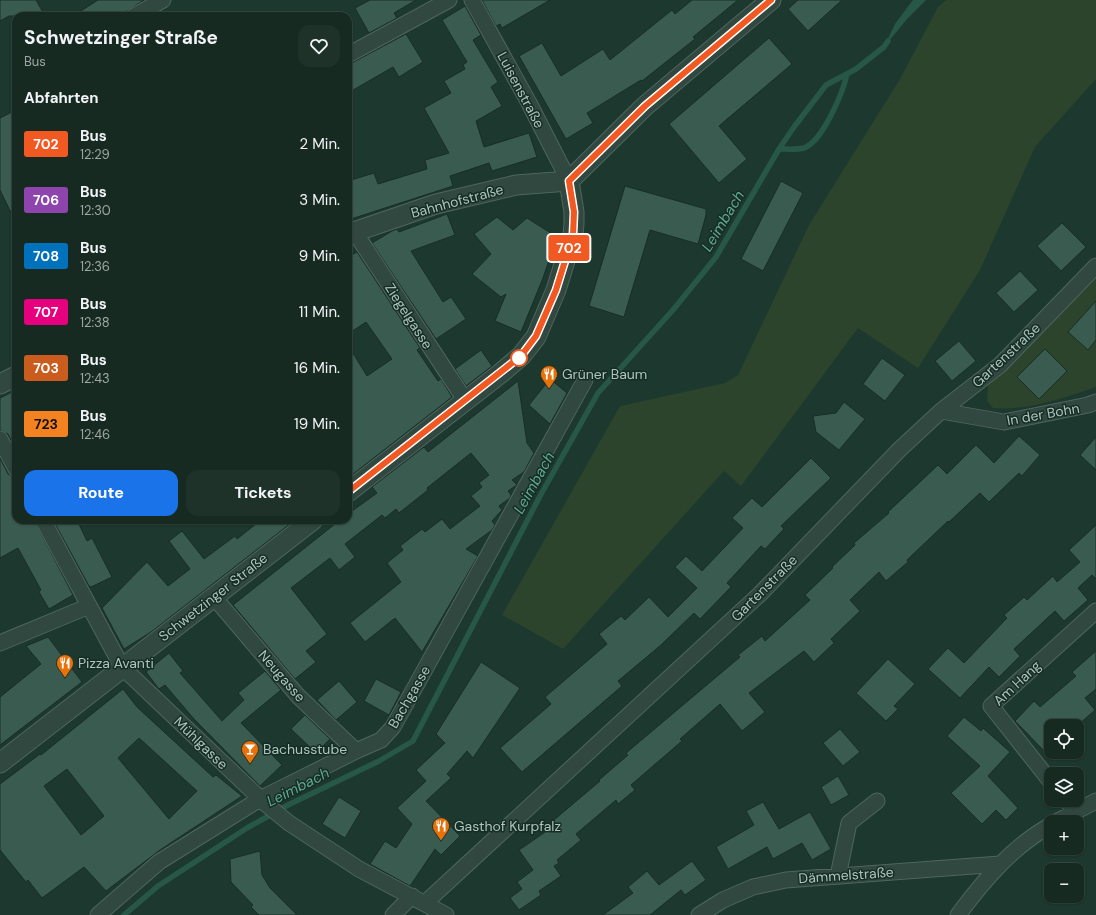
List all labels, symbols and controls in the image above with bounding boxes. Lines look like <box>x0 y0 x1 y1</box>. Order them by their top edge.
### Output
text: Schwetzinger Straße <box>24 25 218 50</box>
button: heart <box>298 25 340 67</box>
street label: Luisenstraße <box>493 49 549 131</box>
text: Bus <box>24 53 46 70</box>
text: Abfahrten <box>24 88 99 108</box>
text: Bus <box>80 126 107 146</box>
text: 2 Min. <box>300 134 340 154</box>
text: 702 <box>33 135 59 153</box>
text: 12:29 <box>80 146 110 163</box>
street label: Bahnhofstraße <box>409 180 505 222</box>
text: Bus <box>80 182 107 202</box>
water label: Leimbach <box>697 186 749 255</box>
text: 3 Min. <box>299 190 340 210</box>
text: 706 <box>33 191 59 209</box>
text: 12:30 <box>80 202 111 219</box>
line badge: 702 <box>546 235 592 261</box>
text: Bus <box>80 238 107 258</box>
text: 702 <box>556 239 582 257</box>
text: 9 Min. <box>299 246 340 266</box>
text: 708 <box>33 247 59 265</box>
text: 12:36 <box>80 258 110 275</box>
street label: Ziegelgasse <box>381 280 437 352</box>
text: Bus <box>80 294 107 314</box>
text: 11 Min. <box>299 302 340 322</box>
text: 707 <box>34 303 58 321</box>
text: 12:38 <box>80 314 110 331</box>
street label: Gartenstraße <box>968 319 1044 391</box>
unlabelled marker <box>510 349 528 367</box>
text: Bus <box>80 350 107 370</box>
text: 16 Min. <box>294 358 340 378</box>
text: 703 <box>33 359 59 377</box>
restaurant icon: Grüner Baum <box>539 364 559 389</box>
place label: Grüner Baum <box>562 365 647 383</box>
text: 12:43 <box>80 370 110 387</box>
street label: In der Bohn <box>1005 399 1081 429</box>
text: Bus <box>80 406 107 426</box>
text: 19 Min. <box>294 414 340 434</box>
text: 723 <box>34 415 58 433</box>
text: 12:46 <box>80 426 110 443</box>
water label: Leimbach <box>509 448 559 518</box>
button: Route <box>24 470 178 516</box>
button: Tickets <box>186 470 340 516</box>
street label: Schwetzinger Straße <box>155 549 271 645</box>
street label: Gartenstraße <box>727 551 801 625</box>
street label: Neugasse <box>255 646 310 706</box>
restaurant icon: Pizza Avanti <box>55 653 75 678</box>
place label: Pizza Avanti <box>78 654 154 672</box>
street label: Am Hang <box>989 656 1045 710</box>
street label: Bachgasse <box>384 662 434 732</box>
street label: Mühlgasse <box>170 713 232 773</box>
map controls <box>1044 719 1084 903</box>
button: locate <box>1044 719 1084 759</box>
bar icon: Bachusstube <box>240 739 260 764</box>
place label: Bachusstube <box>263 740 347 758</box>
water label: Leimbach <box>263 763 333 811</box>
button: layers <box>1044 767 1084 807</box>
button: + <box>1044 815 1084 855</box>
restaurant icon: Gasthof Kurpfalz <box>431 816 451 841</box>
place label: Gasthof Kurpfalz <box>454 817 561 835</box>
street label: Dämmelstraße <box>798 863 894 887</box>
button: − <box>1044 863 1084 903</box>

